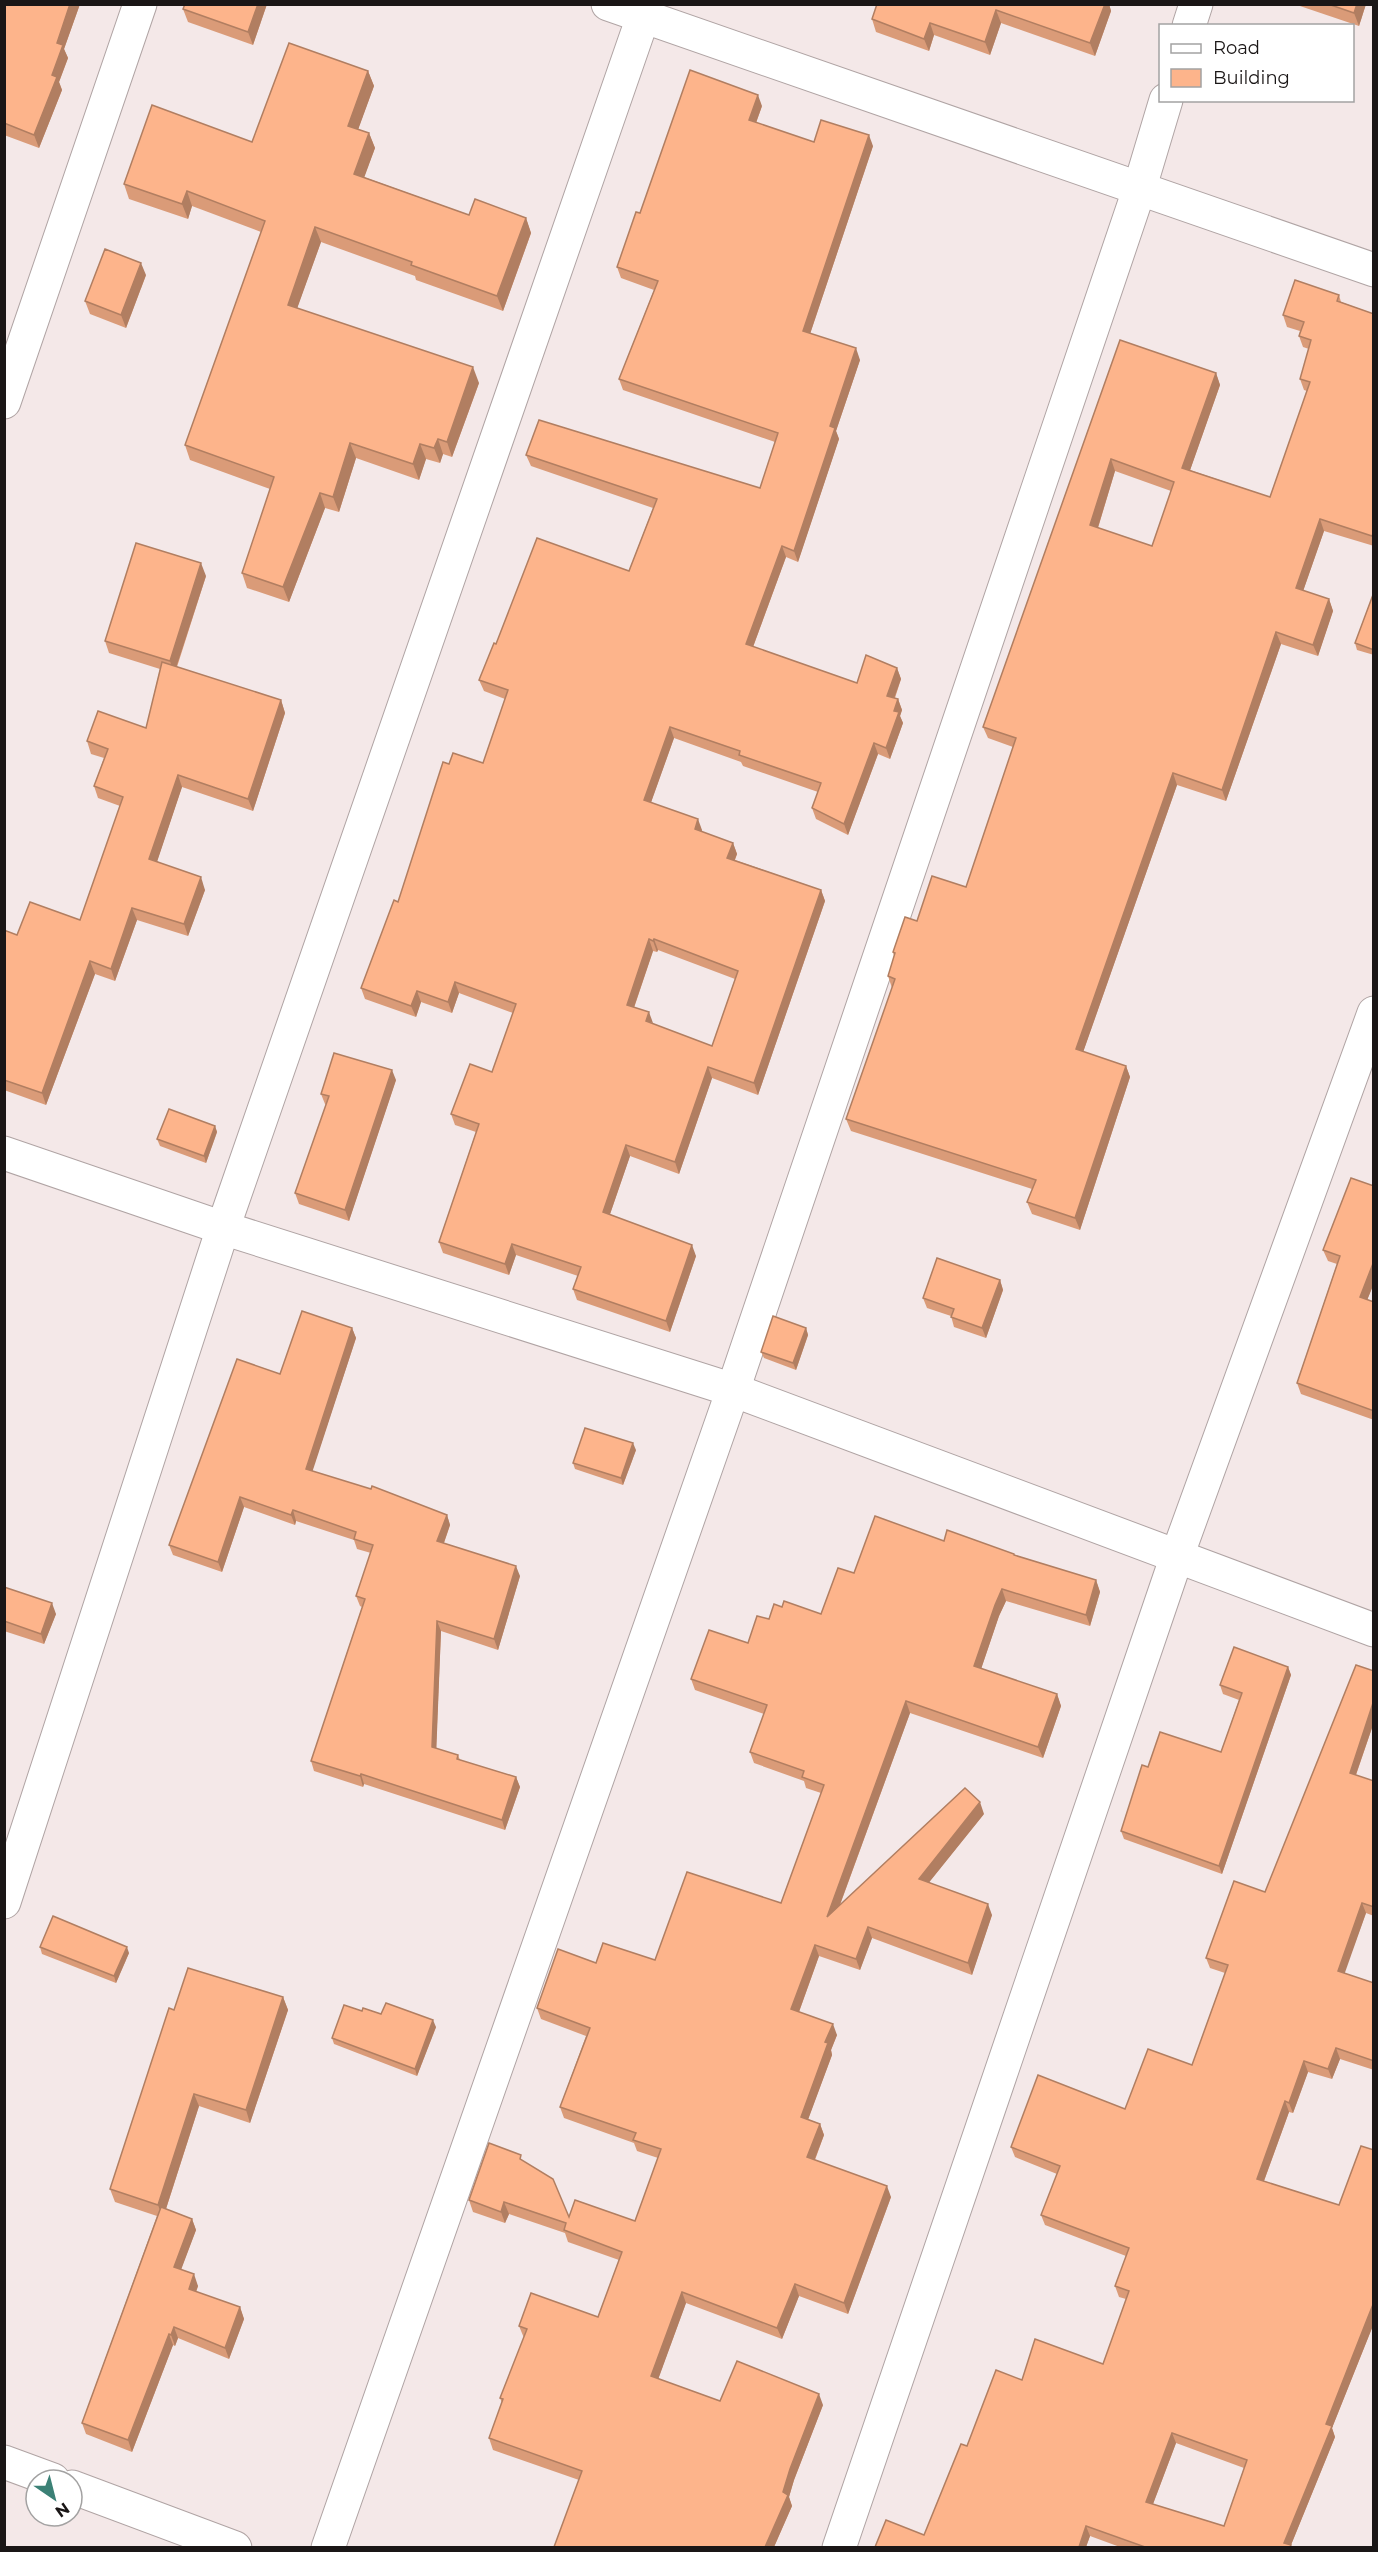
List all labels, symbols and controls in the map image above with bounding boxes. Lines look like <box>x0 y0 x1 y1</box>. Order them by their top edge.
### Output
legend <box>1159 24 1354 102</box>
text: Road <box>1213 37 1260 59</box>
text: Building <box>1213 67 1290 89</box>
north arrow <box>24 2468 84 2528</box>
text: N <box>52 2498 73 2521</box>

